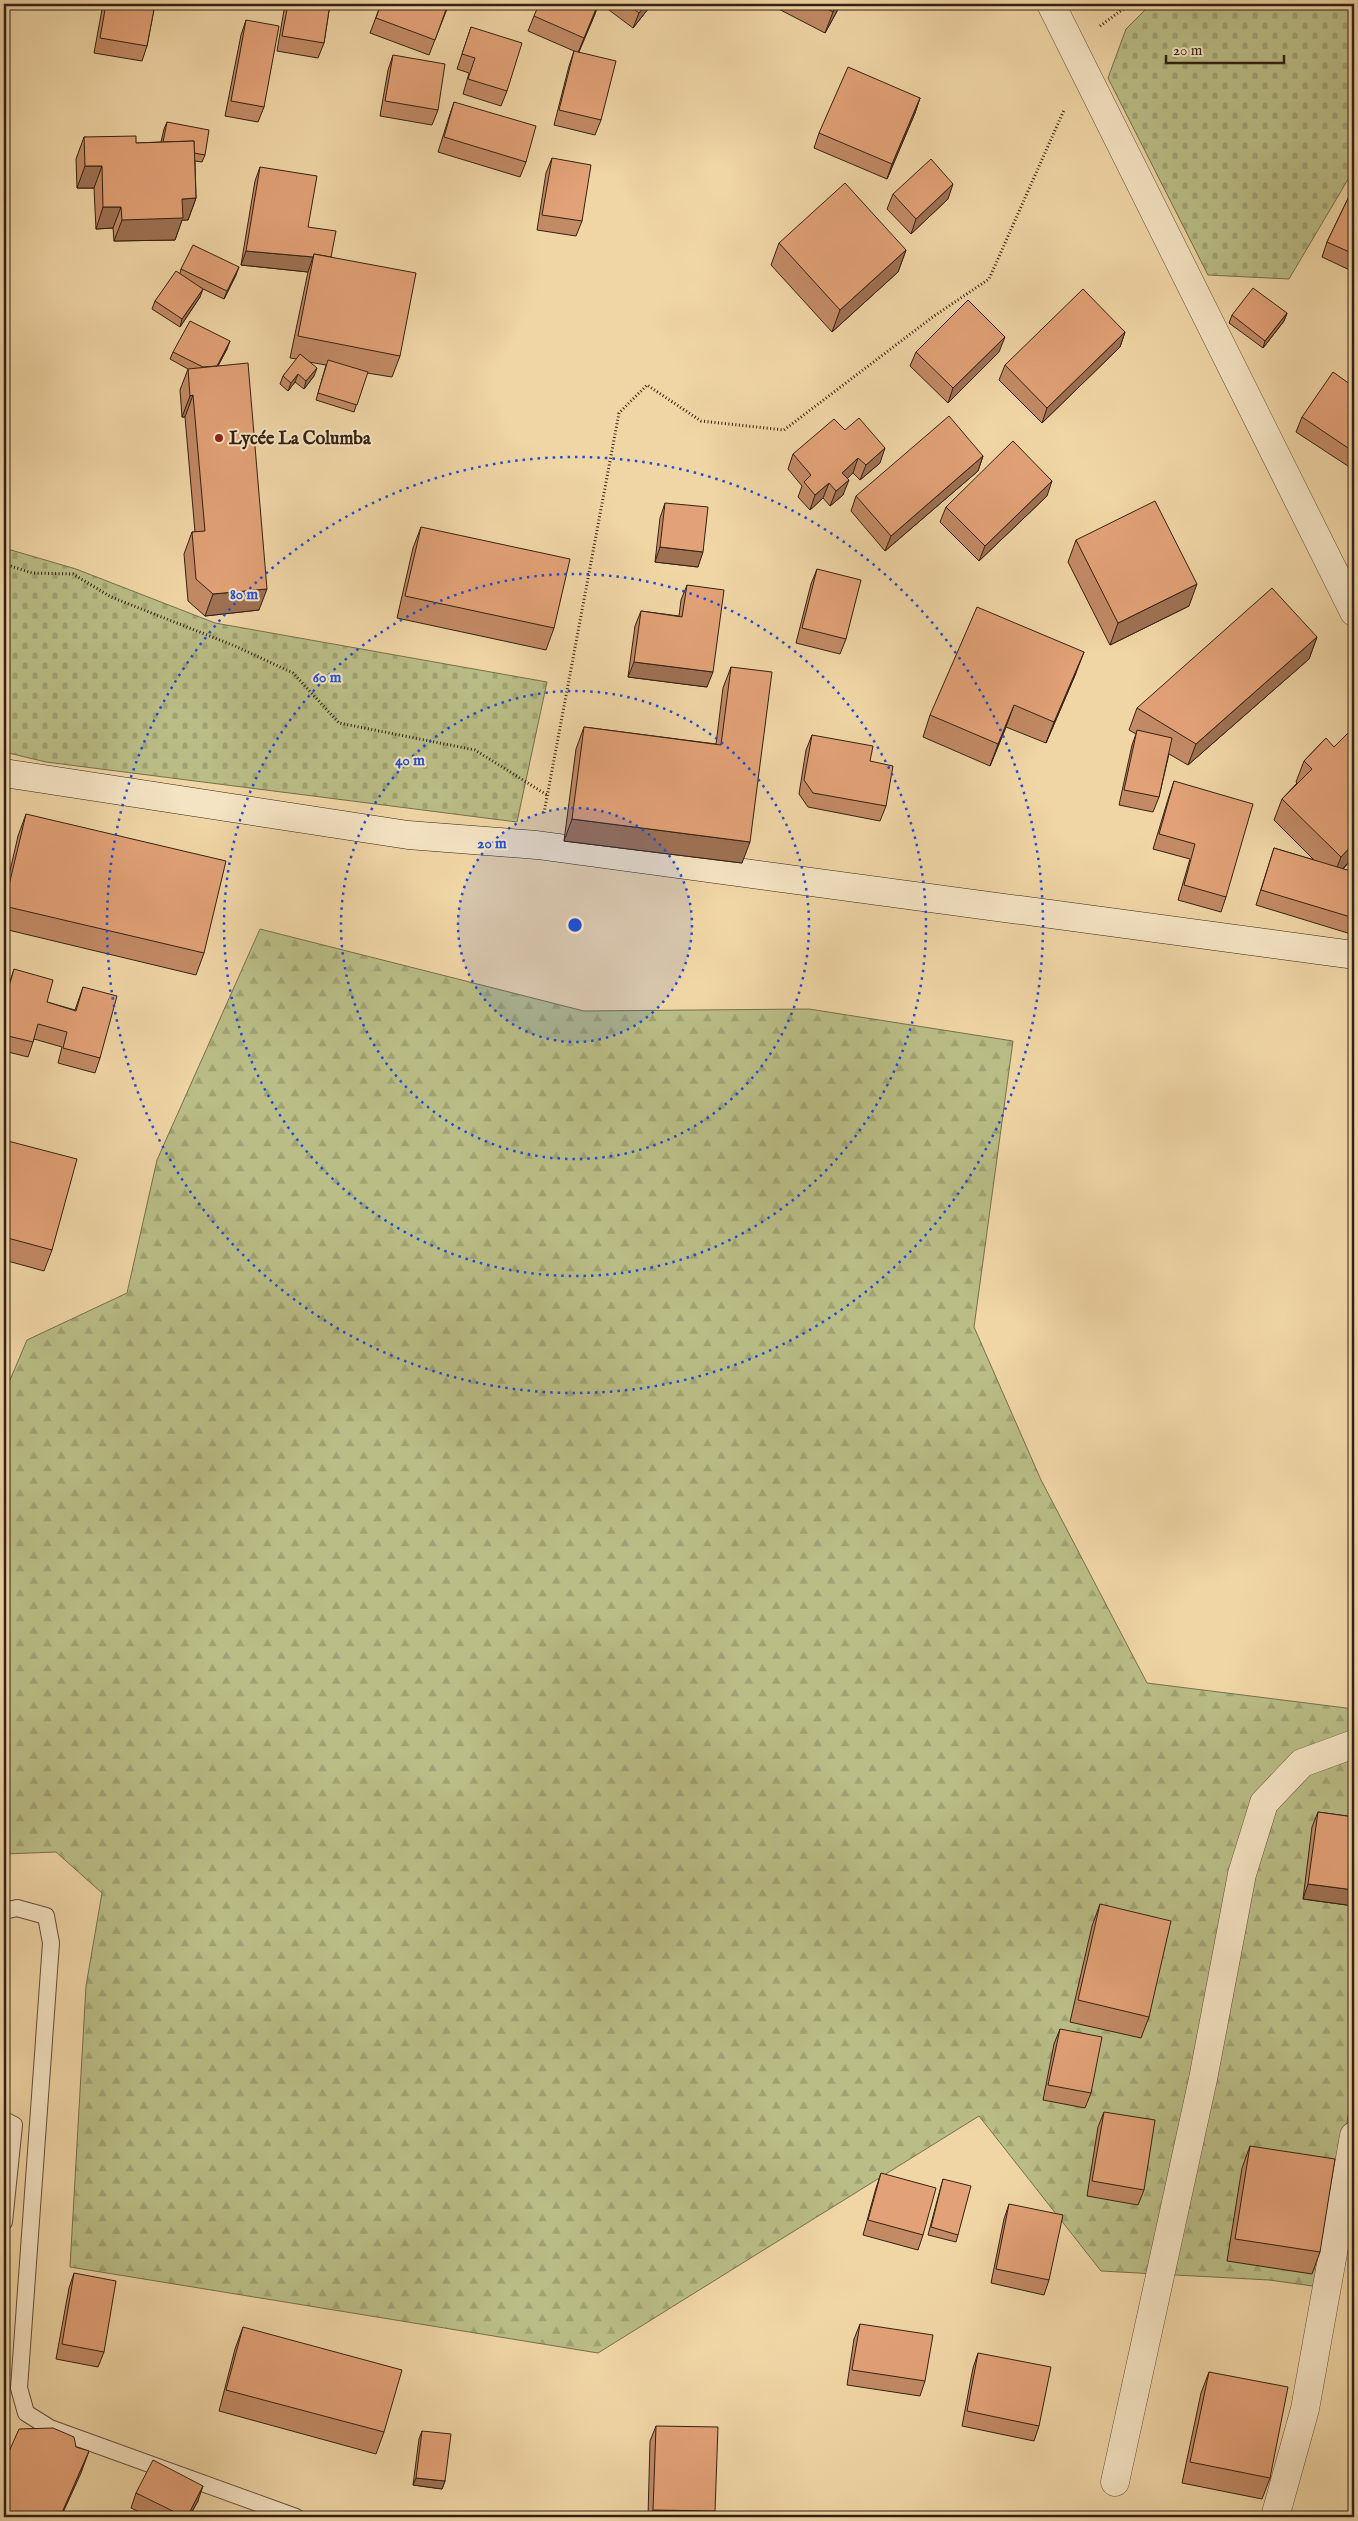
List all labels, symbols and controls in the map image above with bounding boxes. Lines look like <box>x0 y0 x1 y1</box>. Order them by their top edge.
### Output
scale bar <box>1166 32 1283 64</box>
text: 20 m <box>1173 41 1203 60</box>
place label: Lycée La Columba <box>229 428 372 451</box>
marker: Lycée La Columba <box>213 432 225 444</box>
text: 80 m <box>230 585 258 604</box>
text: 60 m <box>313 668 342 687</box>
text: 40 m <box>395 751 425 770</box>
text: 20 m <box>477 834 507 853</box>
centre of rings <box>566 916 584 934</box>

